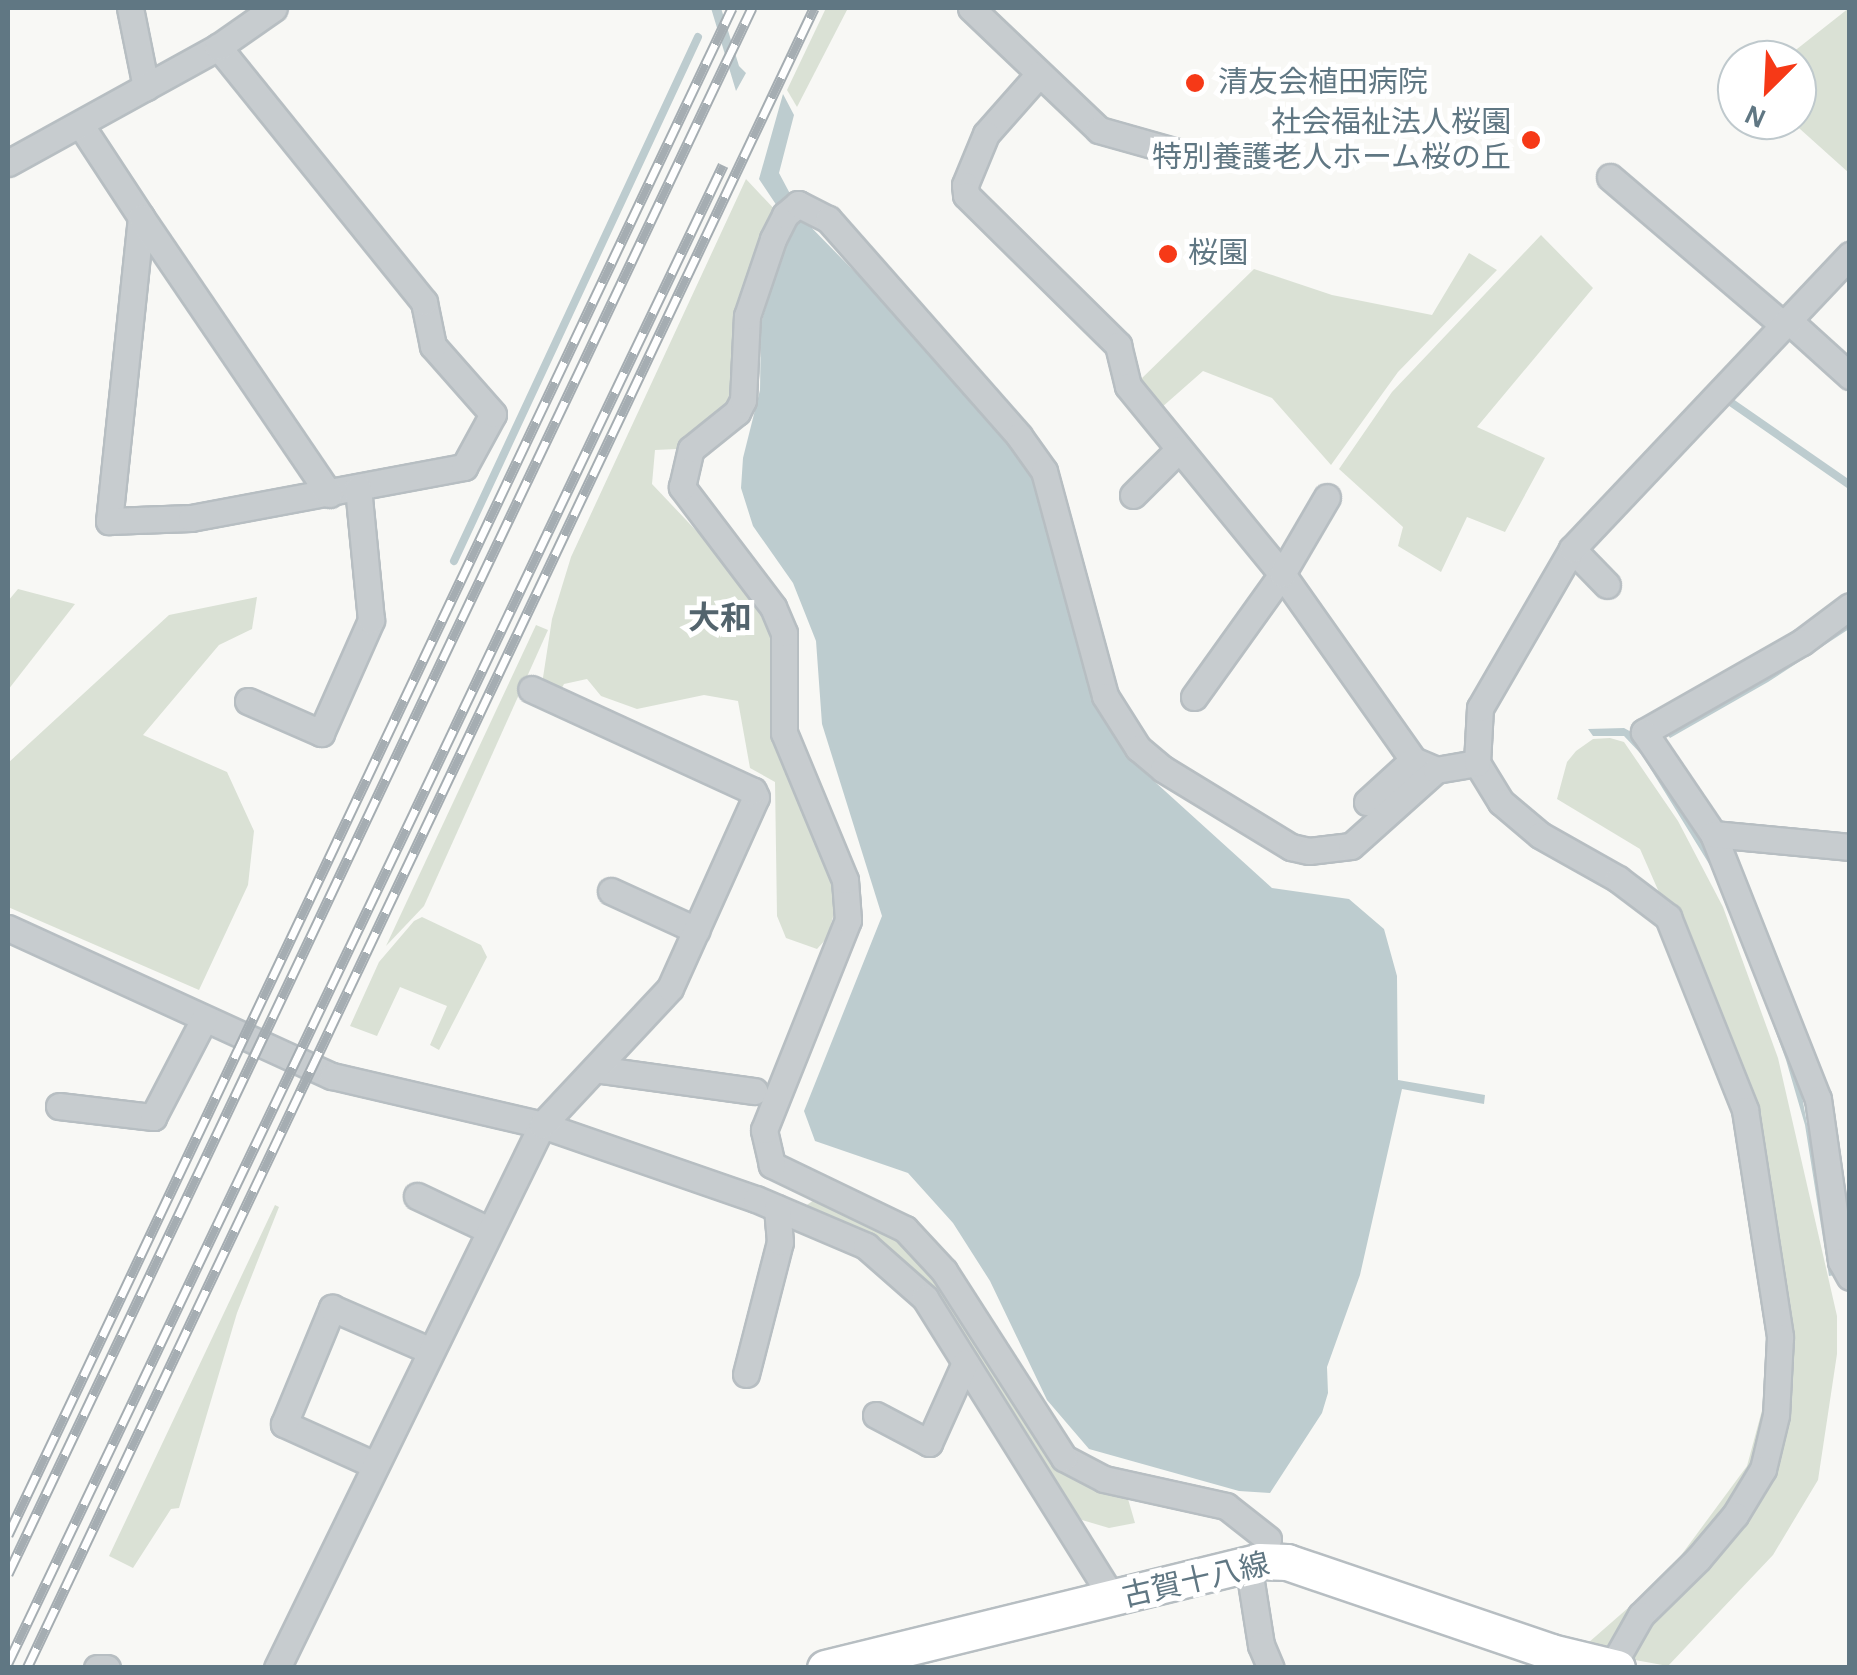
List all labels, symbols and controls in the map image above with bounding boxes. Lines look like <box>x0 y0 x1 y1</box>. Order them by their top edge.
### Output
north arrow <box>1717 40 1817 140</box>
place label: 清友会植田病院 <box>1218 65 1428 101</box>
marker: 清友会植田病院 <box>1182 70 1208 96</box>
text: N <box>1741 99 1770 132</box>
place label: 社会福祉法人桜園 特別養護老人ホーム桜の丘 <box>1151 105 1511 176</box>
marker: 社会福祉法人桜園 特別養護老人ホーム桜の丘 <box>1520 129 1542 151</box>
place label: 桜園 <box>1188 236 1248 272</box>
marker: 桜園 <box>1157 243 1179 265</box>
district label: 大和 <box>688 600 752 638</box>
street label: 古賀十八線 <box>1119 1547 1273 1615</box>

